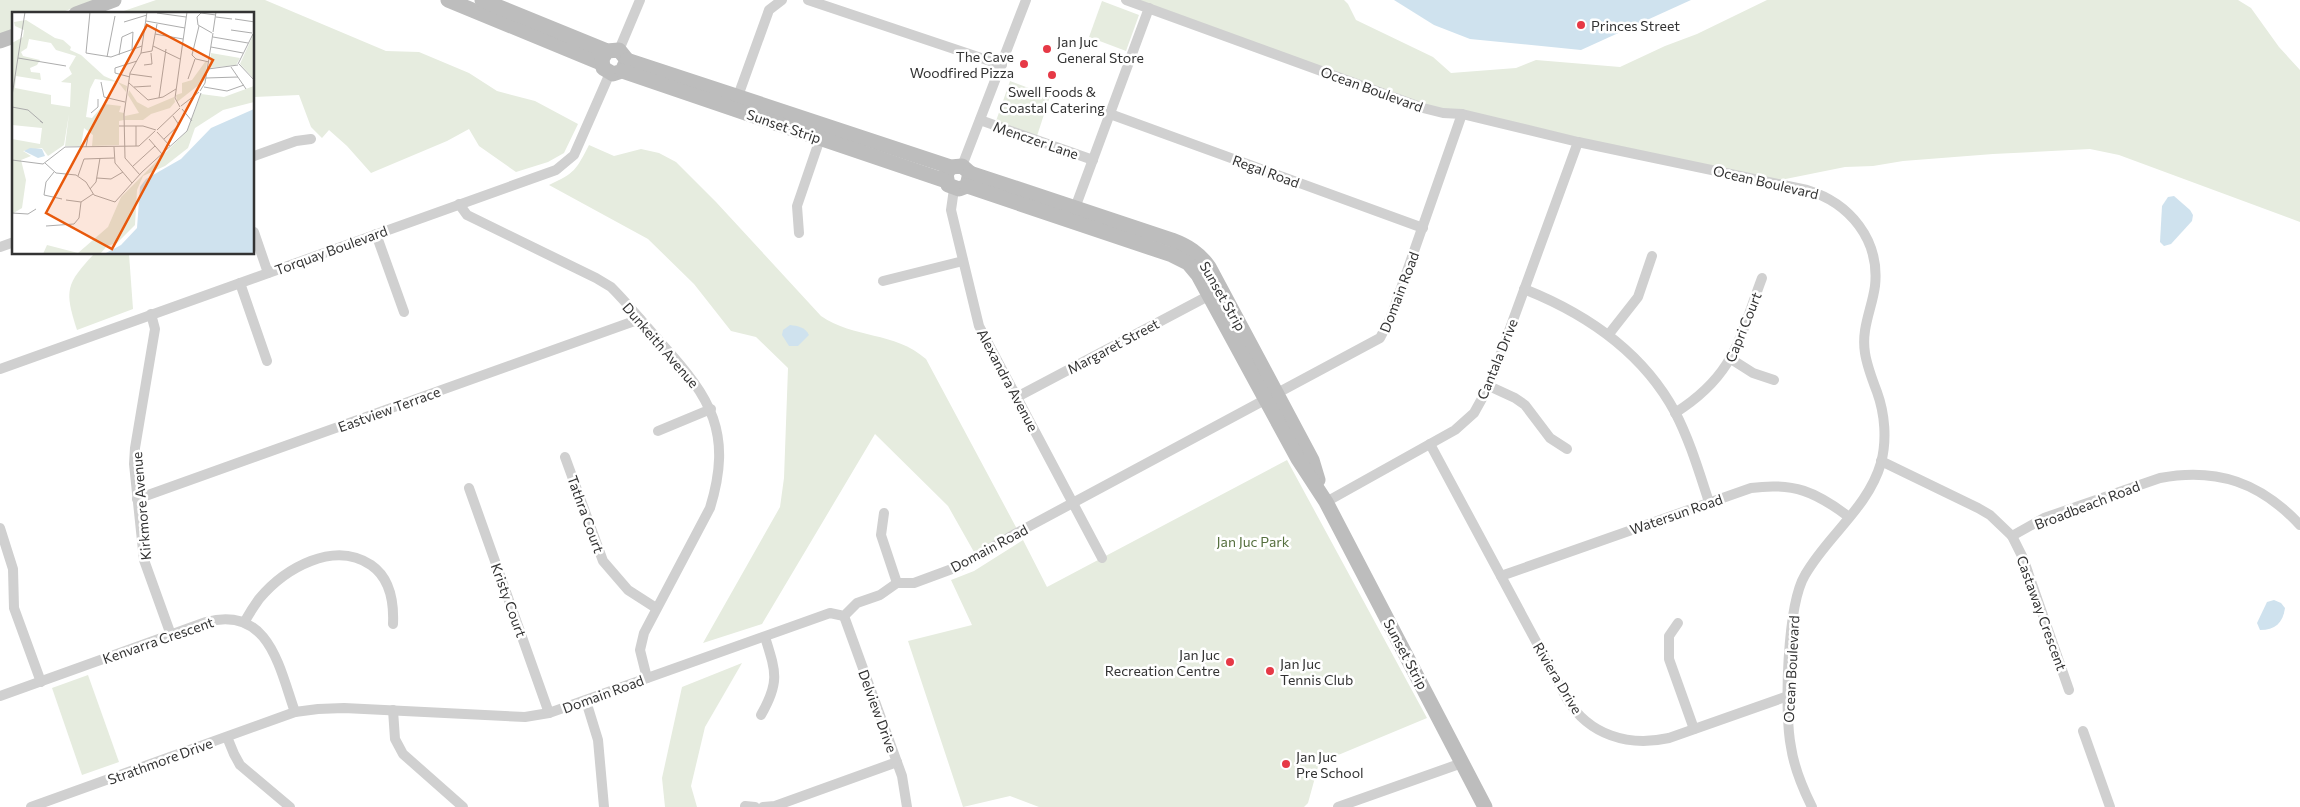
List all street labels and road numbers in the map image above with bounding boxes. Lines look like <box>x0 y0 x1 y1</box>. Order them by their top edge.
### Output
street label: Ocean Boulevard <box>1319 63 1425 115</box>
street label: Sunset Strip <box>745 105 823 147</box>
street label: Menczer Lane <box>991 117 1081 163</box>
street label: Regal Road <box>1230 151 1302 191</box>
street label: Ocean Boulevard <box>1712 162 1820 202</box>
street label: Torquay Boulevard <box>272 222 390 278</box>
street label: Domain Road <box>1376 249 1422 335</box>
street label: Sunset Strip <box>1196 258 1250 334</box>
street label: Capri Court <box>1721 289 1765 365</box>
street label: Dunkeith Avenue <box>619 299 703 391</box>
street label: Margaret Street <box>1064 315 1162 377</box>
street label: Cantala Drive <box>1473 316 1521 402</box>
street label: Alexandra Avenue <box>974 326 1042 434</box>
street label: Eastview Terrace <box>336 383 442 435</box>
street label: Kirkmore Avenue <box>128 451 154 561</box>
street label: Tathra Court <box>564 473 608 555</box>
street label: Broadbeach Road <box>2032 477 2142 533</box>
street label: Watersun Road <box>1627 490 1725 538</box>
street label: Domain Road <box>947 520 1031 576</box>
street label: Castaway Crescent <box>2013 553 2071 673</box>
street label: Kristy Court <box>488 561 530 640</box>
street label: Kenvarra Crescent <box>100 613 216 667</box>
street label: Ocean Boulevard <box>1780 615 1802 723</box>
street label: Sunset Strip <box>1380 616 1432 692</box>
street label: Riviera Drive <box>1530 639 1586 717</box>
street label: Delview Drive <box>855 667 901 755</box>
street label: Domain Road <box>560 671 646 717</box>
street label: Strathmore Drive <box>105 734 215 788</box>

